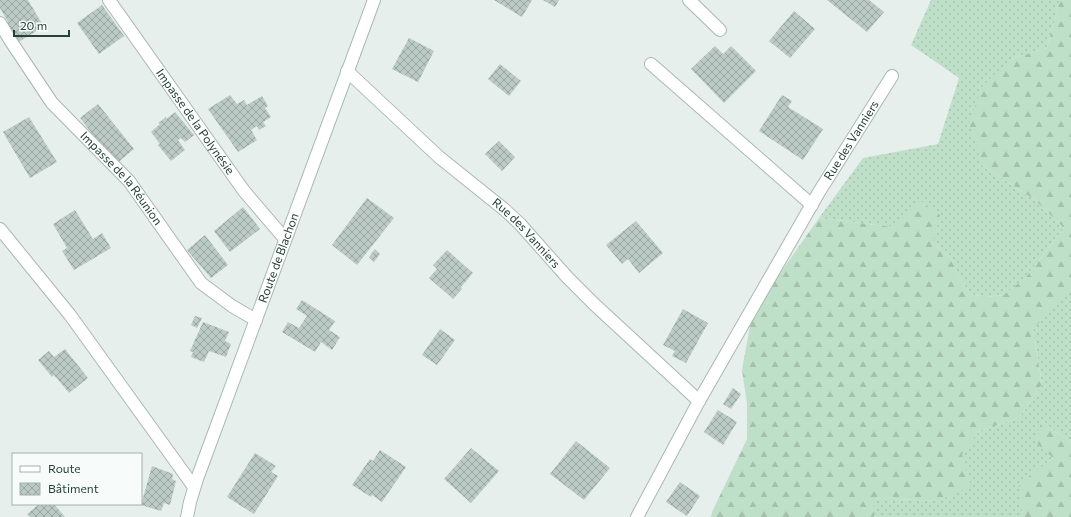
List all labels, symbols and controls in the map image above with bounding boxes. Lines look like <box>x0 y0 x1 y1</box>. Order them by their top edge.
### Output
scale bar <box>14 12 69 38</box>
text: 20 m <box>20 18 47 32</box>
street label: Impasse de la Polynésie <box>154 66 238 177</box>
street label: Rue des Vanniers <box>820 97 881 182</box>
street label: Impasse de la Réunion <box>78 128 166 227</box>
street label: Rue des Vanniers <box>490 195 564 270</box>
street label: Route de Blachon <box>255 211 301 304</box>
legend <box>12 453 142 505</box>
text: Route <box>48 461 81 475</box>
text: Bâtiment <box>48 481 99 495</box>

